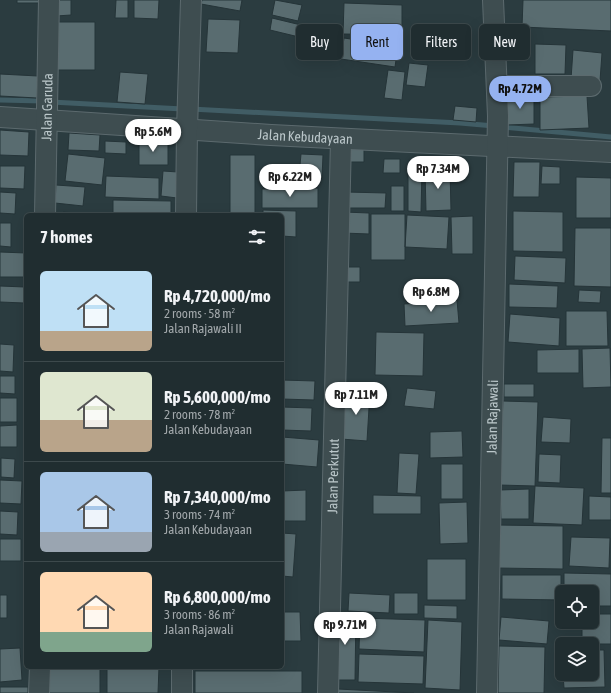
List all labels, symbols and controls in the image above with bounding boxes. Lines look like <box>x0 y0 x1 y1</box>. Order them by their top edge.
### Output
chip: Buy <box>296 24 343 60</box>
chip: Rent <box>351 24 403 60</box>
chip: Filters <box>411 24 471 60</box>
chip: New <box>479 24 530 60</box>
street label: Jalan Garuda <box>38 73 56 141</box>
pin: Rp 4.72M <box>479 76 561 110</box>
text: Rp 4.72M <box>498 81 542 96</box>
pin: Rp 5.6M <box>116 119 190 153</box>
text: Rp 5.6M <box>134 124 172 139</box>
street label: Jalan Kebudayaan <box>257 126 353 147</box>
pin: Rp 7.34M <box>397 156 479 190</box>
text: Rp 7.34M <box>416 161 460 176</box>
pin: Rp 6.22M <box>249 164 331 198</box>
text: Rp 6.22M <box>268 169 312 184</box>
icon: filters <box>246 226 268 248</box>
text: 7 homes <box>40 227 93 247</box>
pin: Rp 6.8M <box>394 279 468 313</box>
text: Rp 6.8M <box>412 284 450 299</box>
text: Rp 4,720,000/mo <box>164 286 271 306</box>
icon: home <box>72 287 120 335</box>
text: 2 rooms · 58 m² <box>164 306 235 321</box>
text: Jalan Rajawali II <box>164 321 242 336</box>
street label: Jalan Rajawali <box>484 379 501 455</box>
pin: Rp 7.11M <box>315 382 397 416</box>
text: Rp 5,600,000/mo <box>164 387 271 407</box>
text: Rp 7.11M <box>334 387 378 402</box>
icon: home <box>72 388 120 436</box>
text: 2 rooms · 78 m² <box>164 407 235 422</box>
text: Jalan Kebudayaan <box>164 422 252 437</box>
street label: Jalan Perkutut <box>324 438 342 514</box>
text: Rp 7,340,000/mo <box>164 487 271 507</box>
icon: home <box>72 488 120 536</box>
text: 3 rooms · 74 m² <box>164 507 235 522</box>
text: Jalan Kebudayaan <box>164 522 252 537</box>
map controls <box>555 585 599 681</box>
button: locate <box>555 585 599 629</box>
text: Rp 6,800,000/mo <box>164 587 271 607</box>
icon: home <box>72 588 120 636</box>
text: 3 rooms · 86 m² <box>164 607 235 622</box>
pin: Rp 9.71M <box>304 612 386 646</box>
text: Rp 9.71M <box>323 617 367 632</box>
text: Jalan Rajawali <box>164 622 233 637</box>
button: layers <box>555 637 599 681</box>

